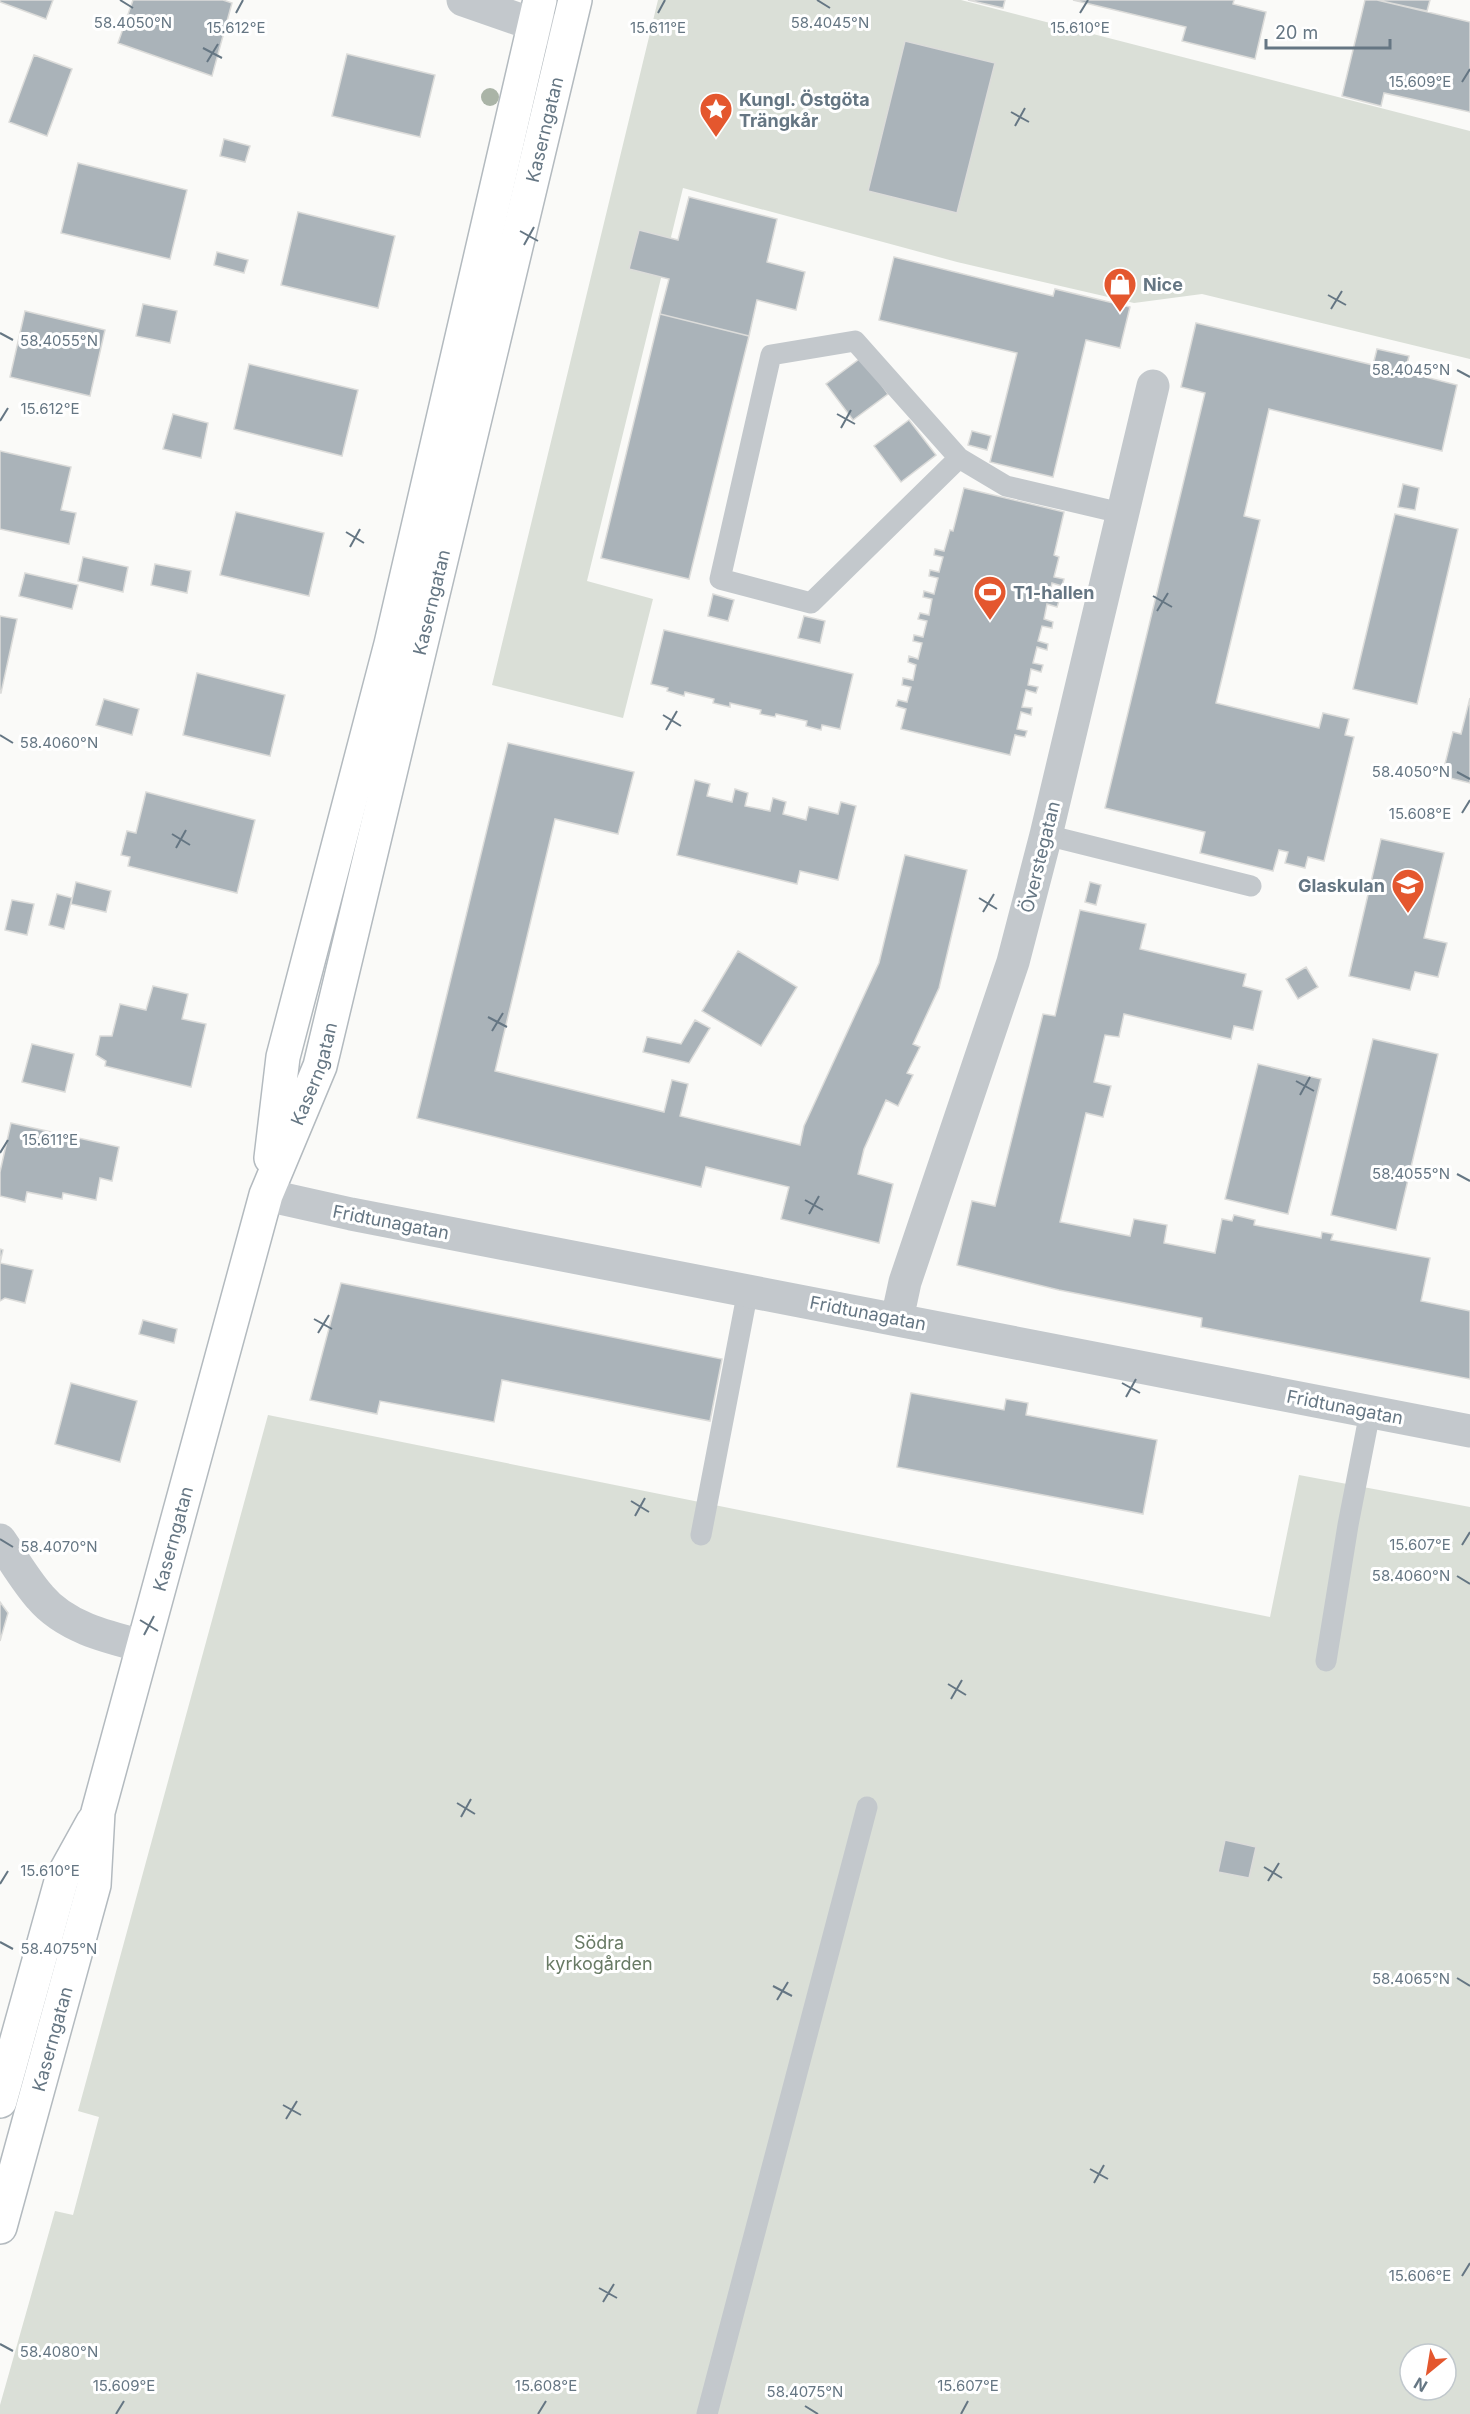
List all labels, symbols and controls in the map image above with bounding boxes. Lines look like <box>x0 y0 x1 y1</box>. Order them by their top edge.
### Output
scale bar <box>1266 12 1390 50</box>
text: 58.4050°N <box>94 13 172 32</box>
text: 58.4045°N <box>791 13 869 32</box>
text: 15.612°E <box>206 18 266 37</box>
text: 15.611°E <box>630 18 686 37</box>
text: 15.610°E <box>1050 18 1110 37</box>
text: 20 m <box>1275 22 1318 43</box>
text: 15.609°E <box>1389 72 1451 91</box>
street label: Kaserngatan <box>521 75 567 184</box>
place label: Kungl. Östgöta Trängkår <box>739 89 870 131</box>
place icon: Kungl. Östgöta Trängkår <box>698 91 734 138</box>
shop icon: Nice <box>1102 266 1138 313</box>
place label: Nice <box>1143 274 1183 295</box>
text: 58.4055°N <box>20 331 98 350</box>
text: 58.4045°N <box>1372 360 1450 379</box>
text: 15.612°E <box>20 399 80 418</box>
street label: Kaserngatan <box>408 547 454 657</box>
sports icon: T1-hallen <box>972 574 1008 621</box>
place label: T1-hallen <box>1013 582 1095 603</box>
text: 58.4060°N <box>20 733 98 752</box>
text: 58.4050°N <box>1372 762 1450 781</box>
street label: Överstegatan <box>1015 799 1064 915</box>
text: 15.608°E <box>1389 804 1451 823</box>
school or university icon: Glaskulan <box>1390 867 1426 914</box>
place label: Glaskulan <box>1298 875 1385 896</box>
street label: Kaserngatan <box>286 1020 341 1128</box>
text: 15.611°E <box>22 1130 78 1149</box>
text: 58.4055°N <box>1372 1164 1450 1183</box>
street label: Fridtunagatan <box>331 1200 451 1244</box>
street label: Fridtunagatan <box>808 1291 928 1335</box>
street label: Fridtunagatan <box>1285 1385 1405 1429</box>
street label: Kaserngatan <box>148 1484 197 1594</box>
text: 15.607°E <box>1389 1535 1451 1554</box>
text: 58.4070°N <box>20 1537 98 1556</box>
text: 58.4060°N <box>1372 1566 1450 1585</box>
text: 15.610°E <box>20 1861 80 1880</box>
park label: Södra kyrkogården <box>545 1932 653 1974</box>
text: 58.4075°N <box>21 1939 97 1958</box>
text: 58.4065°N <box>1372 1969 1450 1988</box>
street label: Kaserngatan <box>27 1984 76 2094</box>
text: 15.606°E <box>1389 2266 1451 2285</box>
text: 58.4080°N <box>20 2342 98 2361</box>
north arrow <box>1398 2342 1458 2402</box>
text: N <box>1410 2373 1431 2397</box>
text: 15.609°E <box>93 2376 155 2395</box>
text: 15.608°E <box>515 2376 577 2395</box>
text: 15.607°E <box>937 2376 999 2395</box>
text: 58.4075°N <box>767 2382 843 2401</box>

